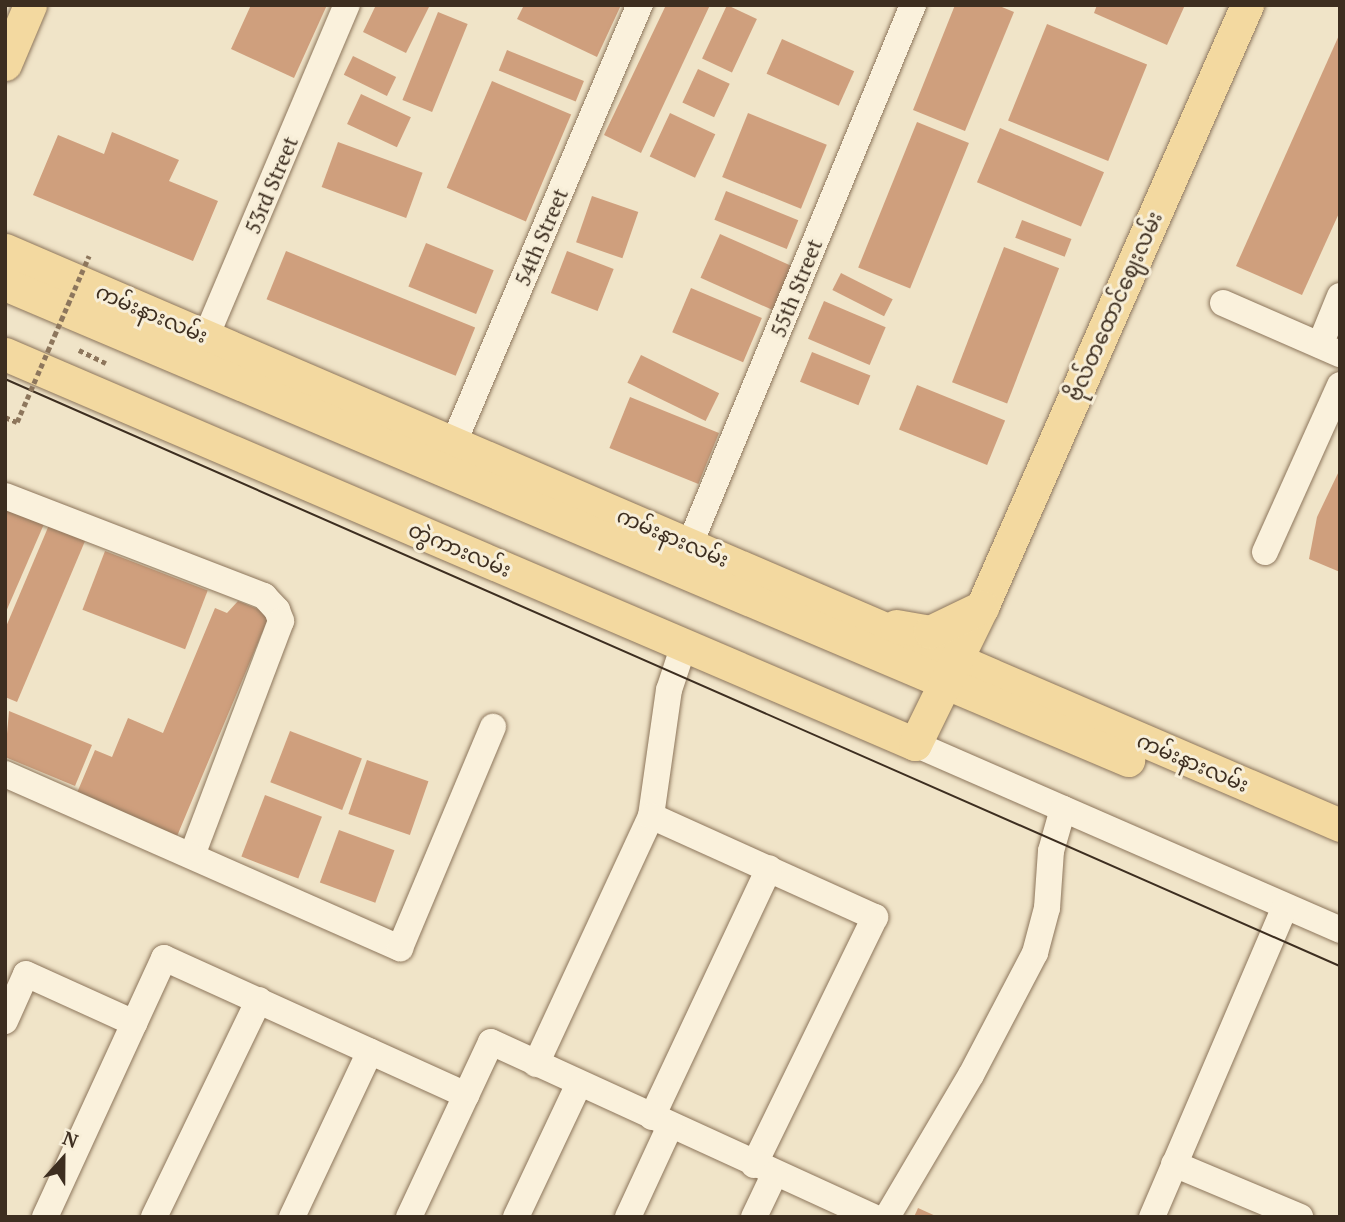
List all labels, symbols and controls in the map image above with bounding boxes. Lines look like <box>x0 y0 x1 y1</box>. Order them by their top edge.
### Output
street label: 53rd Street <box>239 133 303 237</box>
street label: 54th Street <box>509 184 573 290</box>
street label: ဗိုလ်တထောင်ဈေးလမ်း <box>1061 207 1167 405</box>
street label: 55th Street <box>765 235 827 341</box>
street label: ကမ်းနားလမ်း <box>92 278 212 348</box>
street label: ကမ်းနားလမ်း <box>613 502 733 572</box>
street label: တွဲကားလမ်း <box>405 516 515 582</box>
street label: ကမ်းနားလမ်း <box>1133 727 1253 797</box>
north arrow <box>28 1124 98 1194</box>
text: N <box>60 1125 82 1153</box>

